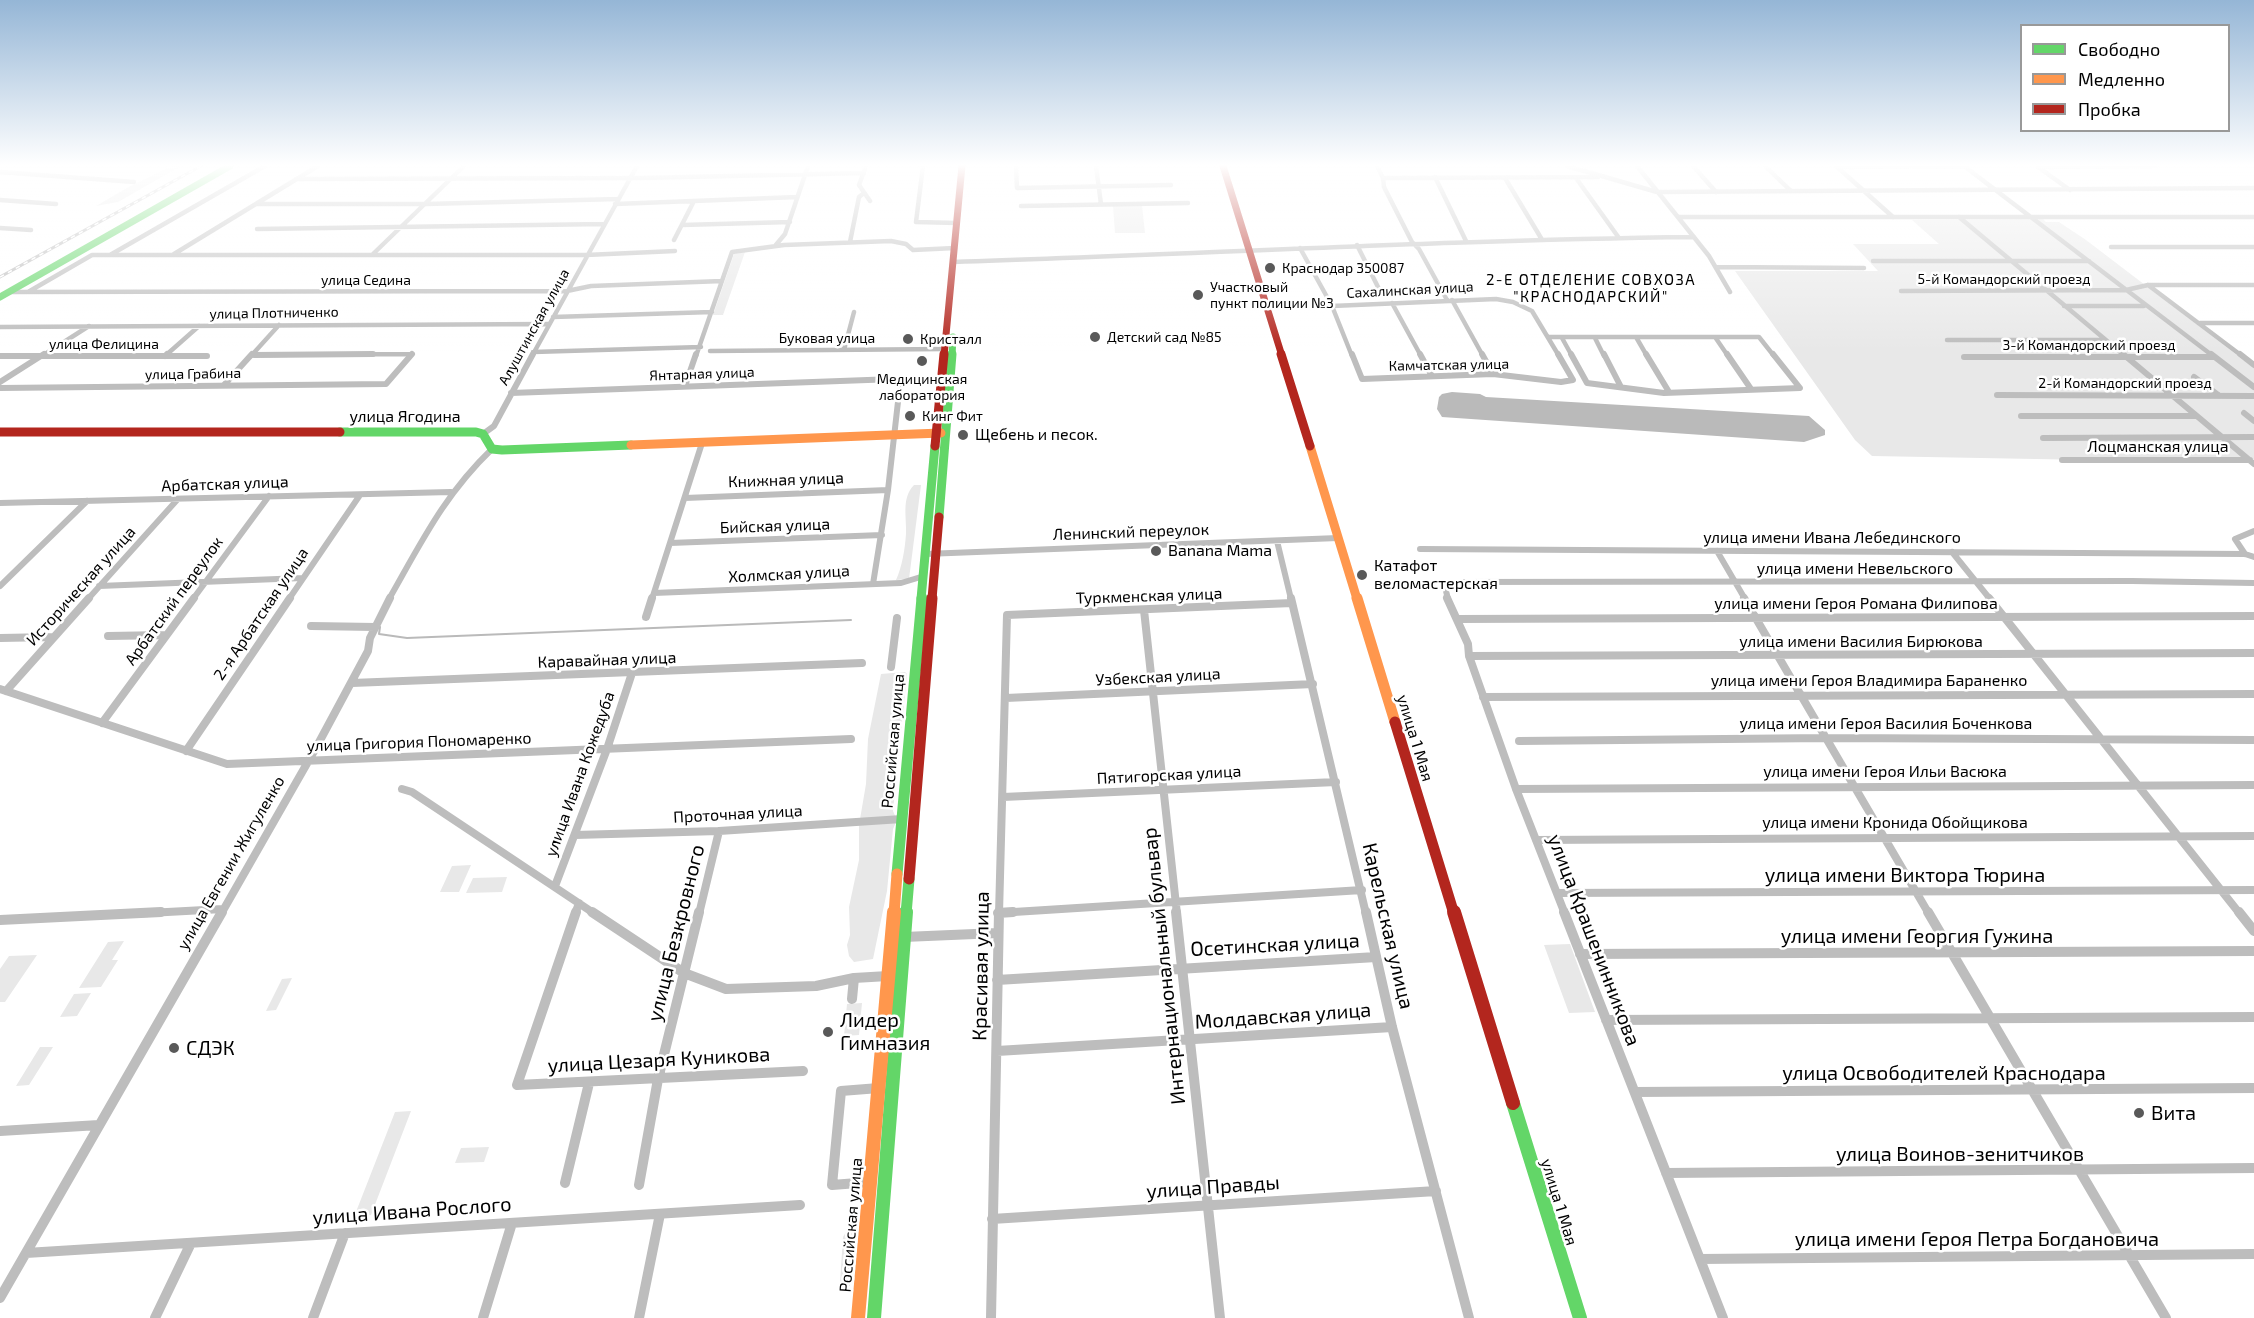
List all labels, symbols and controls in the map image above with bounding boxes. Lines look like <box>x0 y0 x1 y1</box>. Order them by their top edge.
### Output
legend <box>2020 24 2230 132</box>
text: Свободно <box>2078 38 2160 60</box>
text: Медленно <box>2078 68 2165 90</box>
text: Пробка <box>2078 98 2141 120</box>
place label: Краснодар 350087 <box>1282 260 1404 276</box>
marker: Краснодар 350087 <box>1263 261 1277 275</box>
street label: Алуштинская улица <box>495 266 573 388</box>
district label: 2-Е ОТДЕЛЕНИЕ СОВХОЗА "КРАСНОДАРСКИЙ" <box>1486 271 1696 306</box>
street label: 5-й Командорский проезд <box>1918 271 2090 287</box>
street label: улица Седина <box>321 272 411 288</box>
street label: Сахалинская улица <box>1346 278 1474 302</box>
place label: Участковый пункт полиции №3 <box>1210 279 1334 312</box>
marker: Участковый пункт полиции №3 <box>1191 288 1205 302</box>
street label: улица Плотниченко <box>209 303 339 323</box>
place label: Детский сад №85 <box>1107 329 1222 345</box>
street label: Буковая улица <box>779 330 875 346</box>
marker: Детский сад №85 <box>1088 330 1102 344</box>
place label: Кристалл <box>920 331 982 347</box>
marker: Кристалл <box>901 332 915 346</box>
street label: улица Фелицина <box>49 336 159 352</box>
street label: 3-й Командорский проезд <box>2002 337 2176 353</box>
marker: Медицинская лаборатория <box>915 354 929 368</box>
street label: Камчатская улица <box>1389 356 1509 374</box>
street label: Янтарная улица <box>649 364 755 384</box>
street label: улица Грабина <box>145 365 241 383</box>
place label: Медицинская лаборатория <box>877 371 967 404</box>
street label: 2-й Командорский проезд <box>2038 375 2212 391</box>
street label: улица Ягодина <box>349 407 461 427</box>
place label: Кинг Фит <box>922 408 983 424</box>
marker: Кинг Фит <box>903 409 917 423</box>
place label: Щебень и песок. <box>975 425 1098 445</box>
marker: Щебень и песок. <box>956 428 970 442</box>
street label: Лоцманская улица <box>2087 437 2229 457</box>
street label: Книжная улица <box>728 468 844 492</box>
street label: Арбатская улица <box>161 472 289 496</box>
street label: Бийская улица <box>719 514 831 538</box>
street label: Ленинский переулок <box>1053 520 1209 544</box>
street label: Историческая улица <box>22 522 140 650</box>
street label: улица имени Ивана Лебединского <box>1703 528 1961 548</box>
street label: Арбатский переулок <box>121 533 227 669</box>
place label: Banana Mama <box>1168 541 1272 561</box>
street label: 2-я Арбатская улица <box>210 544 312 684</box>
marker: Banana Mama <box>1149 544 1163 558</box>
place label: Катафот веломастерская <box>1374 556 1498 594</box>
street label: улица имени Невельского <box>1757 559 1953 579</box>
street label: Холмская улица <box>728 561 850 587</box>
marker: Катафот веломастерская <box>1355 568 1369 582</box>
street label: Туркменская улица <box>1075 584 1223 608</box>
street label: улица имени Героя Романа Филипова <box>1714 594 1998 614</box>
street label: улица имени Василия Бирюкова <box>1739 632 1983 652</box>
street label: Каравайная улица <box>537 648 677 672</box>
street label: Узбекская улица <box>1095 664 1221 690</box>
street label: улица имени Героя Владимира Бараненко <box>1711 671 2027 691</box>
street label: Российская улица <box>878 673 908 809</box>
street label: улица Ивана Кожедуба <box>541 689 619 859</box>
street label: улица 1 Мая <box>1393 692 1437 784</box>
street label: улица имени Героя Василия Боченкова <box>1740 714 2032 734</box>
street label: улица Григория Пономаренко <box>306 728 532 756</box>
street label: Пятигорская улица <box>1096 762 1242 788</box>
street label: улица имени Героя Ильи Васюка <box>1763 762 2007 782</box>
street label: улица Евгении Жигуленко <box>173 773 289 953</box>
street label: Проточная улица <box>673 801 803 827</box>
street label: улица имени Кронида Обойщикова <box>1762 813 2028 833</box>
street label: Интернациональный бульвар <box>1138 826 1190 1106</box>
street label: улица Крашенинникова <box>1543 831 1645 1049</box>
street label: Карельская улица <box>1357 841 1419 1011</box>
street label: улица Безкровного <box>642 842 710 1024</box>
street label: улица имени Виктора Тюрина <box>1765 863 2045 887</box>
street label: Красивая улица <box>968 891 994 1041</box>
street label: улица имени Георгия Гужина <box>1781 924 2053 948</box>
street label: Осетинская улица <box>1190 929 1360 961</box>
street label: Молдавская улица <box>1194 998 1372 1034</box>
place label: Лидер Гимназия <box>840 1008 930 1055</box>
marker: Лидер Гимназия <box>821 1025 835 1039</box>
place label: СДЭК <box>186 1036 235 1060</box>
marker: СДЭК <box>167 1041 181 1055</box>
street label: улица Цезаря Куникова <box>547 1042 771 1078</box>
street label: улица Освободителей Краснодара <box>1782 1061 2106 1085</box>
place label: Вита <box>2151 1101 2196 1125</box>
marker: Вита <box>2132 1106 2146 1120</box>
street label: улица Воинов-зенитчиков <box>1836 1142 2084 1166</box>
street label: улица 1 Мая <box>1537 1156 1581 1248</box>
street label: Российская улица <box>836 1157 866 1293</box>
street label: улица Правды <box>1146 1170 1280 1204</box>
street label: улица Ивана Рослого <box>312 1192 512 1230</box>
street label: улица имени Героя Петра Богдановича <box>1795 1227 2159 1251</box>

